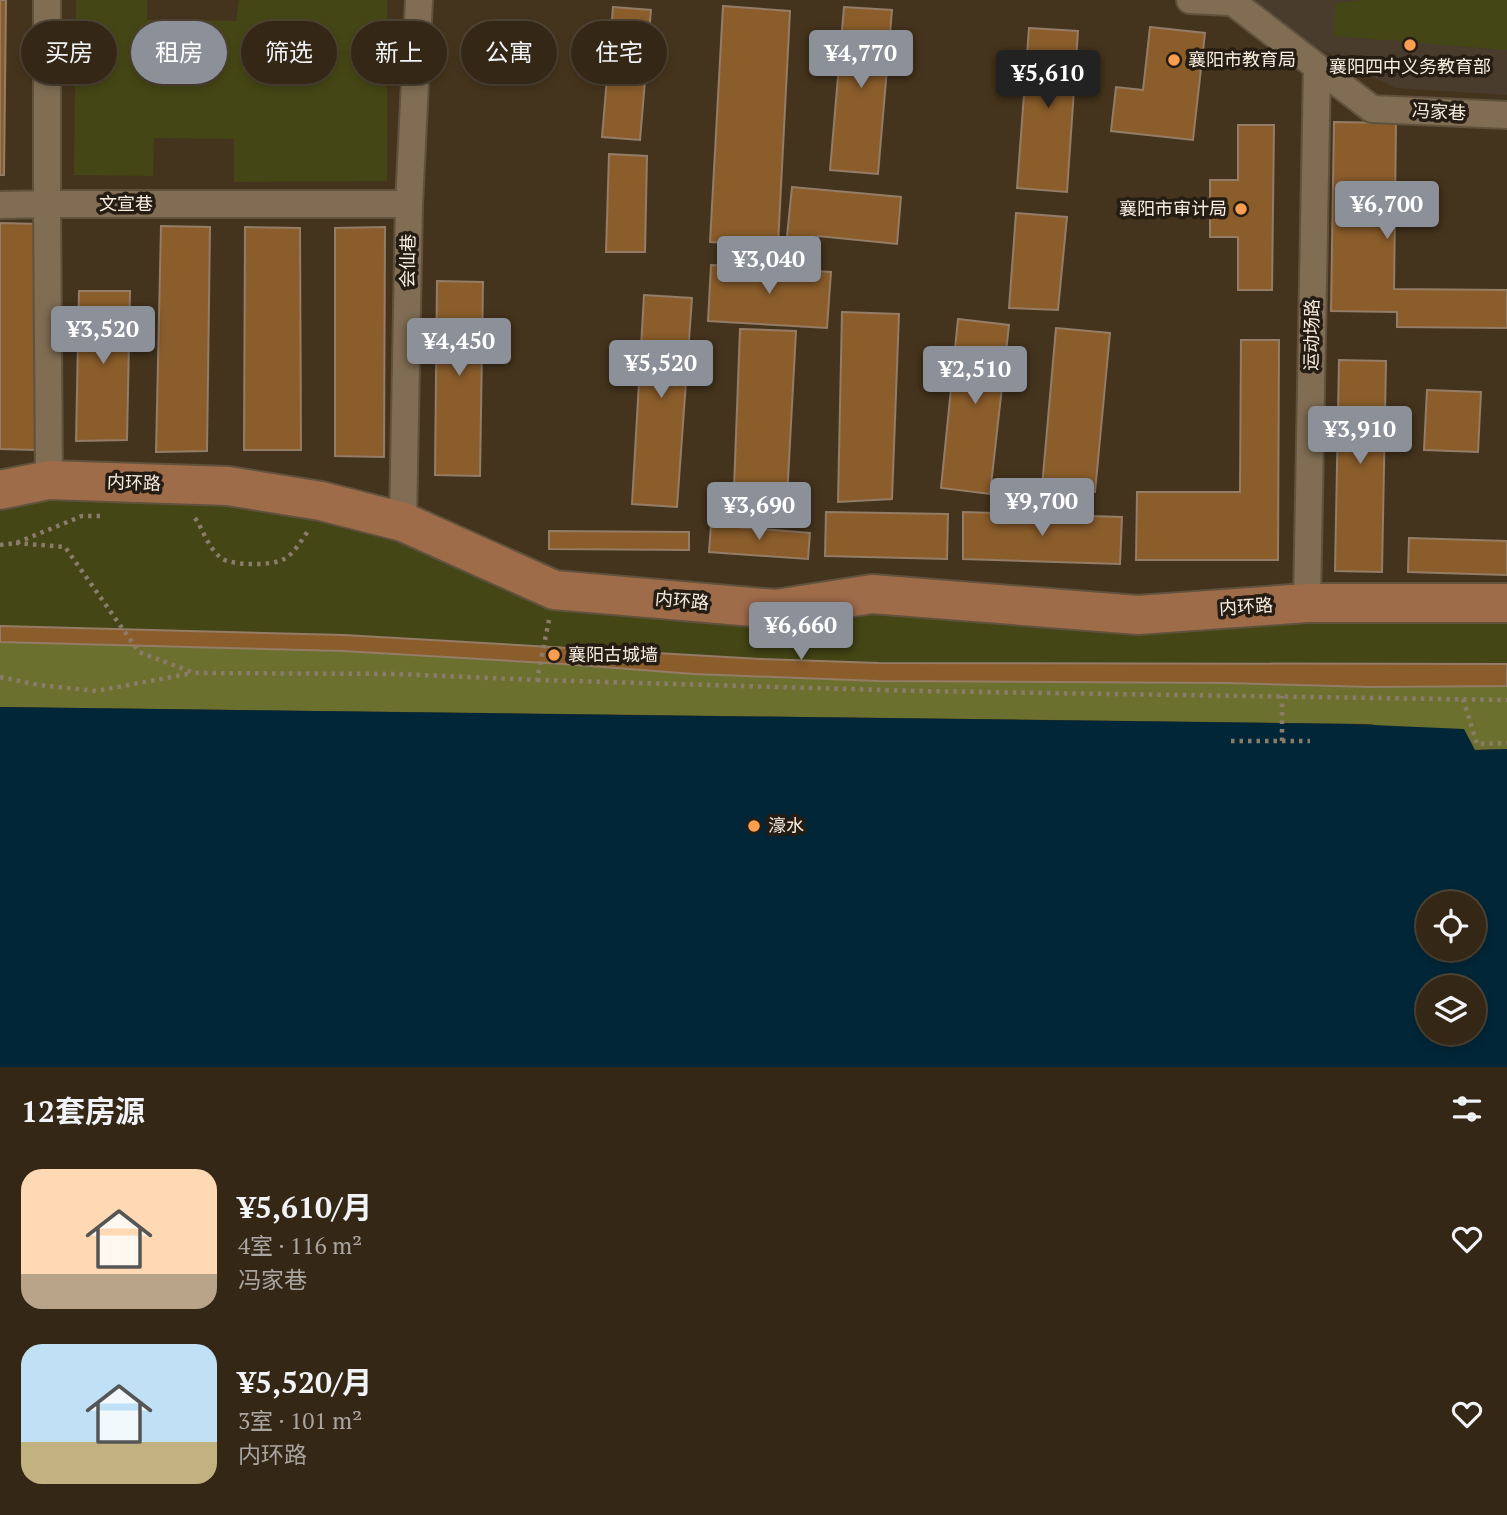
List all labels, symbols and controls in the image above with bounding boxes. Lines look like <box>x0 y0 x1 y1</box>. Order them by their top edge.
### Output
chip: 买房 <box>21 21 117 84</box>
chip: 租房 <box>131 21 227 84</box>
chip: 筛选 <box>241 21 337 84</box>
chip: 新上 <box>351 21 447 84</box>
chip: 公寓 <box>461 21 557 84</box>
chip: 住宅 <box>571 21 667 84</box>
pin: ¥4,770 <box>804 31 918 90</box>
text: ¥4,770 <box>825 37 897 68</box>
marker: 襄阳四中义务教育部 <box>1402 37 1418 53</box>
place label: 襄阳市教育局 <box>1188 47 1296 71</box>
pin: ¥5,610 <box>991 50 1105 110</box>
marker: 襄阳市教育局 <box>1166 52 1182 68</box>
place label: 襄阳四中义务教育部 <box>1329 54 1491 78</box>
text: ¥5,610 <box>1012 57 1084 88</box>
street label: 冯家巷 <box>1411 98 1467 124</box>
pin: ¥6,700 <box>1330 182 1444 241</box>
text: ¥6,700 <box>1351 188 1423 219</box>
street label: 文宣巷 <box>99 191 153 215</box>
place label: 襄阳市审计局 <box>1119 196 1227 220</box>
marker: 襄阳市审计局 <box>1233 201 1249 217</box>
street label: 会仙巷 <box>395 234 419 288</box>
pin: ¥3,040 <box>712 236 826 296</box>
text: ¥3,040 <box>733 243 805 274</box>
street label: 运动场路 <box>1298 299 1324 371</box>
pin: ¥3,520 <box>46 306 160 366</box>
text: ¥3,520 <box>67 313 139 344</box>
pin: ¥4,450 <box>402 318 516 378</box>
text: ¥4,450 <box>423 325 495 356</box>
pin: ¥5,520 <box>604 340 718 400</box>
pin: ¥2,510 <box>918 346 1032 406</box>
text: ¥5,520 <box>625 347 697 378</box>
text: ¥2,510 <box>939 353 1011 384</box>
pin: ¥3,910 <box>1303 406 1417 466</box>
text: ¥3,910 <box>1324 413 1396 444</box>
street label: 内环路 <box>107 469 161 495</box>
pin: ¥9,700 <box>985 478 1099 538</box>
pin: ¥3,690 <box>702 482 816 542</box>
text: ¥9,700 <box>1006 485 1078 516</box>
text: ¥3,690 <box>723 489 795 520</box>
street label: 内环路 <box>654 586 710 614</box>
street label: 内环路 <box>1218 592 1274 620</box>
pin: ¥6,660 <box>744 602 858 662</box>
text: ¥6,660 <box>765 609 837 640</box>
place label: 襄阳古城墙 <box>568 642 658 666</box>
marker: 襄阳古城墙 <box>546 647 562 663</box>
place label: 濠水 <box>768 813 804 837</box>
marker: 濠水 <box>746 818 762 834</box>
map controls <box>1416 891 1486 1045</box>
button: locate <box>1416 891 1486 961</box>
button: layers <box>1416 975 1486 1045</box>
icon: filters <box>1448 1090 1486 1128</box>
text: 12套房源 <box>21 1091 145 1131</box>
text: ¥5,610/月 <box>238 1187 372 1227</box>
icon: home <box>77 1197 161 1281</box>
icon: heart <box>1448 1220 1486 1258</box>
text: 4室 · 116 m² <box>238 1230 362 1261</box>
text: 冯家巷 <box>238 1264 307 1295</box>
text: ¥5,520/月 <box>238 1362 372 1402</box>
icon: home <box>77 1372 161 1456</box>
icon: heart <box>1448 1395 1486 1433</box>
text: 3室 · 101 m² <box>238 1405 362 1436</box>
text: 内环路 <box>238 1439 307 1470</box>

